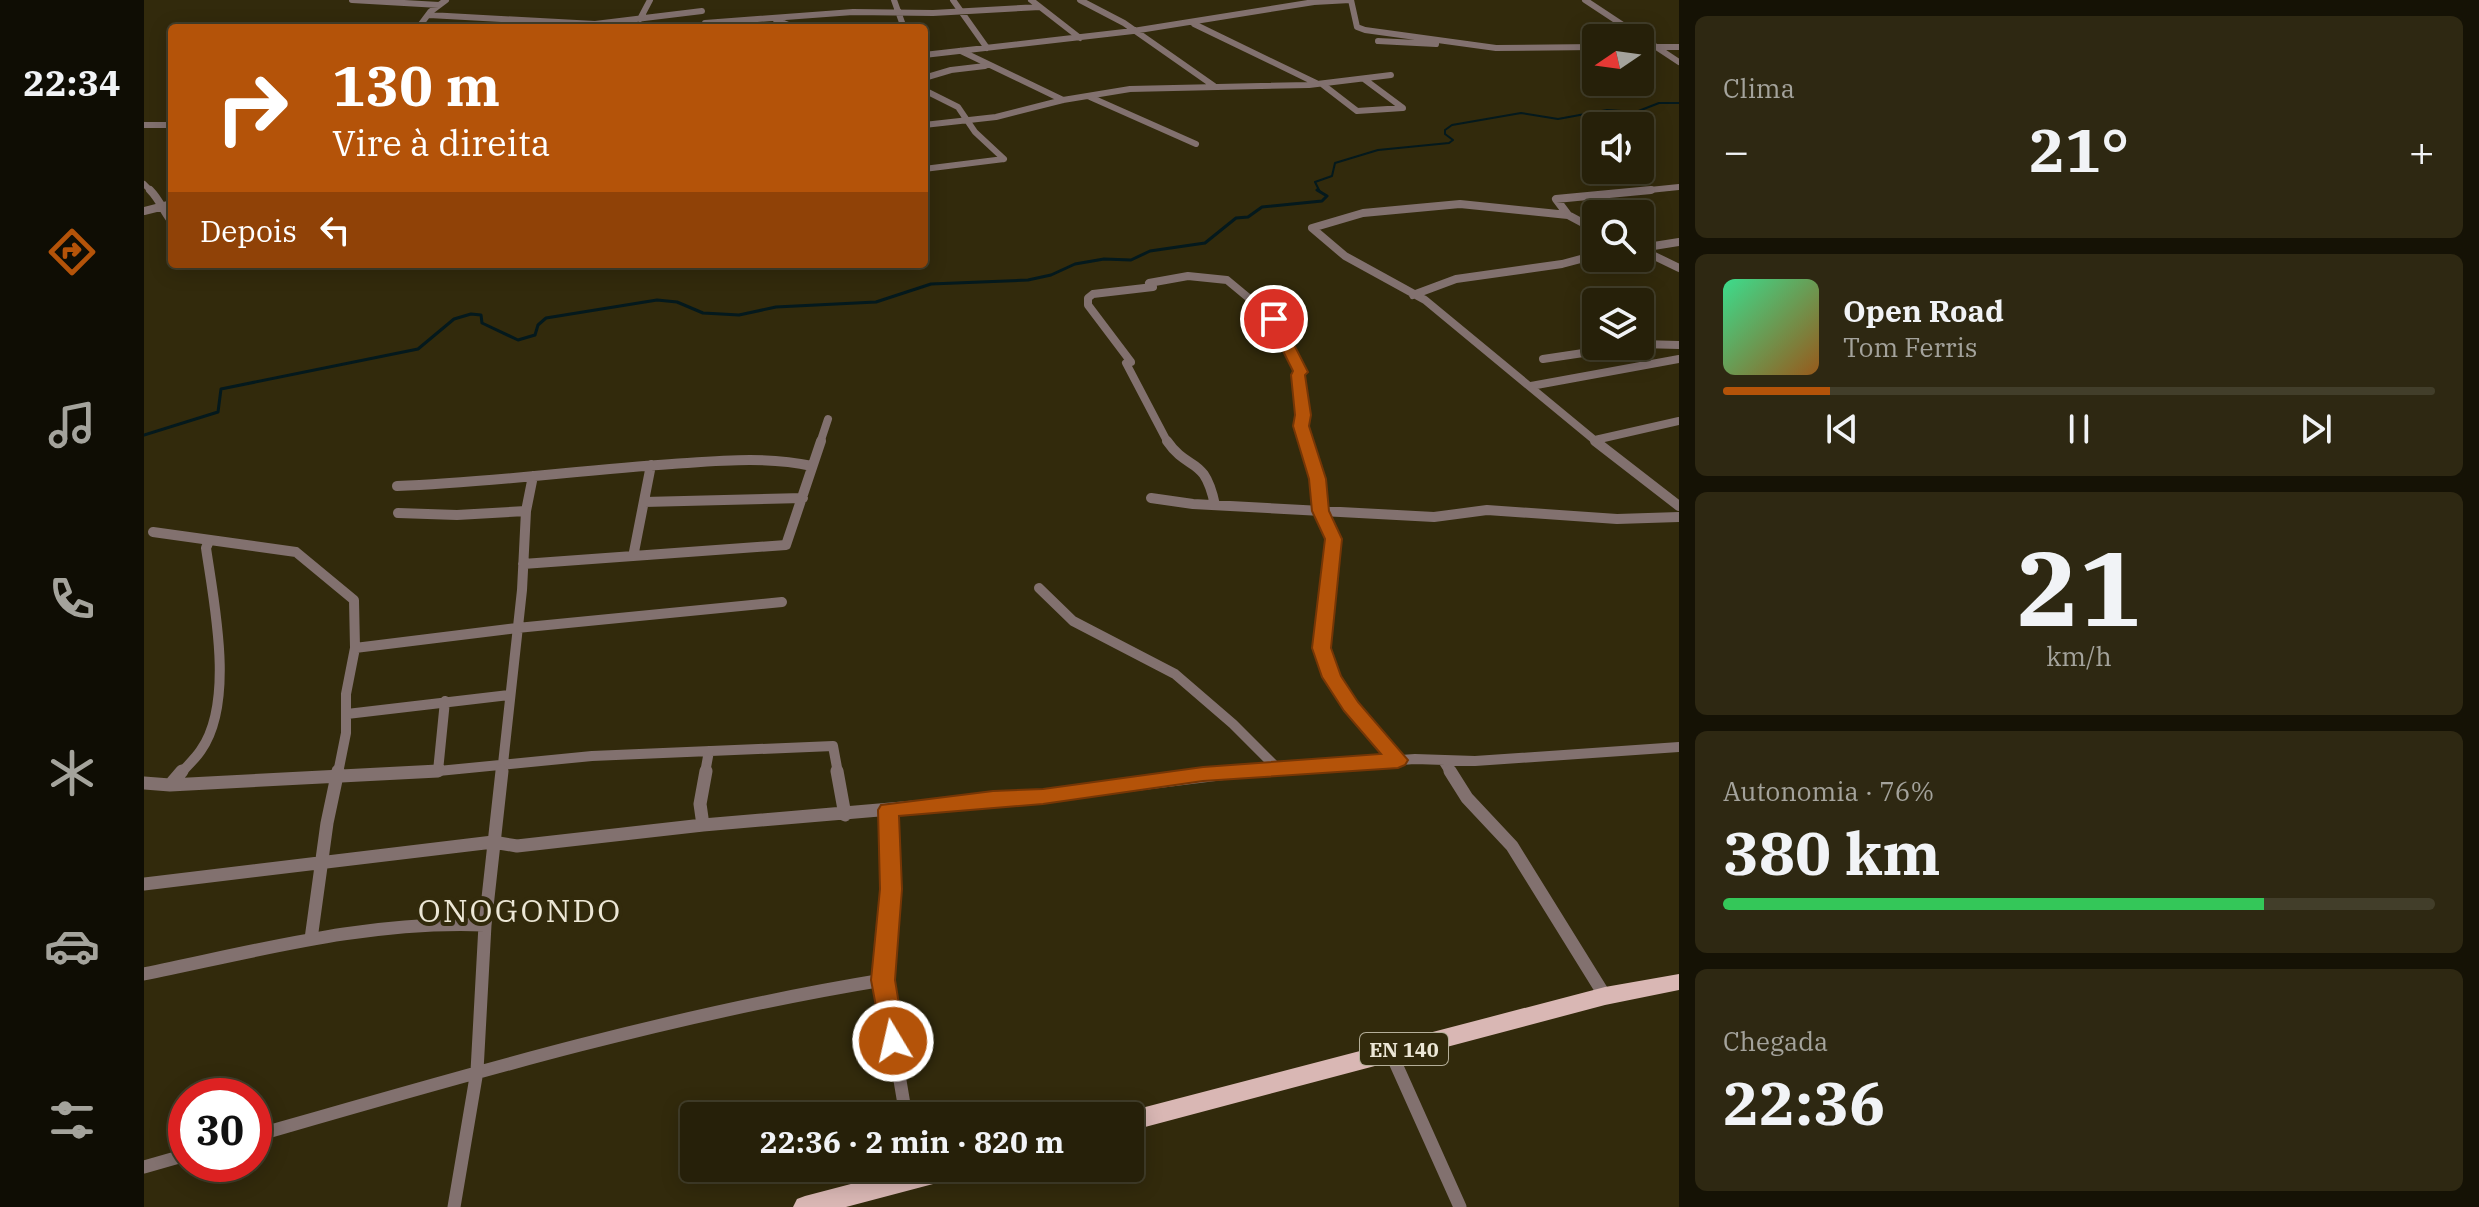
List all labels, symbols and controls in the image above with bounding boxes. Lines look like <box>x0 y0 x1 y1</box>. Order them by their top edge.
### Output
north arrow <box>1582 24 1654 96</box>
map controls <box>1582 24 1654 360</box>
text: 130 m <box>332 49 500 121</box>
icon: right <box>200 56 304 160</box>
text: 22:34 <box>23 59 121 106</box>
text: Clima <box>1723 71 1795 105</box>
text: 21° <box>2029 110 2129 189</box>
button: sound <box>1582 112 1654 184</box>
text: Vire à direita <box>332 119 550 166</box>
text: − <box>1723 122 1749 179</box>
text: + <box>2409 122 2435 179</box>
button: search <box>1582 200 1654 272</box>
icon: left <box>313 208 357 252</box>
text: Depois <box>200 211 297 250</box>
icon: directions <box>44 224 100 280</box>
pin <box>1240 285 1308 353</box>
button: layers <box>1582 288 1654 360</box>
text: Open Road <box>1843 291 2004 330</box>
icon: arrive <box>1252 297 1296 341</box>
text: Tom Ferris <box>1843 330 1977 364</box>
icon: music <box>44 397 100 453</box>
icon: previous <box>1820 407 1864 451</box>
icon: pause <box>2057 407 2101 451</box>
icon: next <box>2294 407 2338 451</box>
text: 21 <box>2017 519 2141 655</box>
icon: phone <box>44 571 100 627</box>
text: km/h <box>2046 639 2112 673</box>
icon: climate <box>44 745 100 801</box>
text: Autonomia · 76% <box>1723 774 1934 808</box>
text: 380 km <box>1723 813 1941 892</box>
district label: ONOGONDO <box>418 889 622 931</box>
icon: car <box>44 918 100 974</box>
position arrow <box>851 999 935 1083</box>
text: Chegada <box>1723 1024 1828 1058</box>
road number: EN 140 <box>1360 1033 1448 1065</box>
text: 22:36 <box>1723 1063 1885 1142</box>
speed limit sign: 30 <box>168 1078 272 1182</box>
icon: filters <box>44 1092 100 1148</box>
text: 22:36 · 2 min · 820 m <box>760 1122 1064 1161</box>

